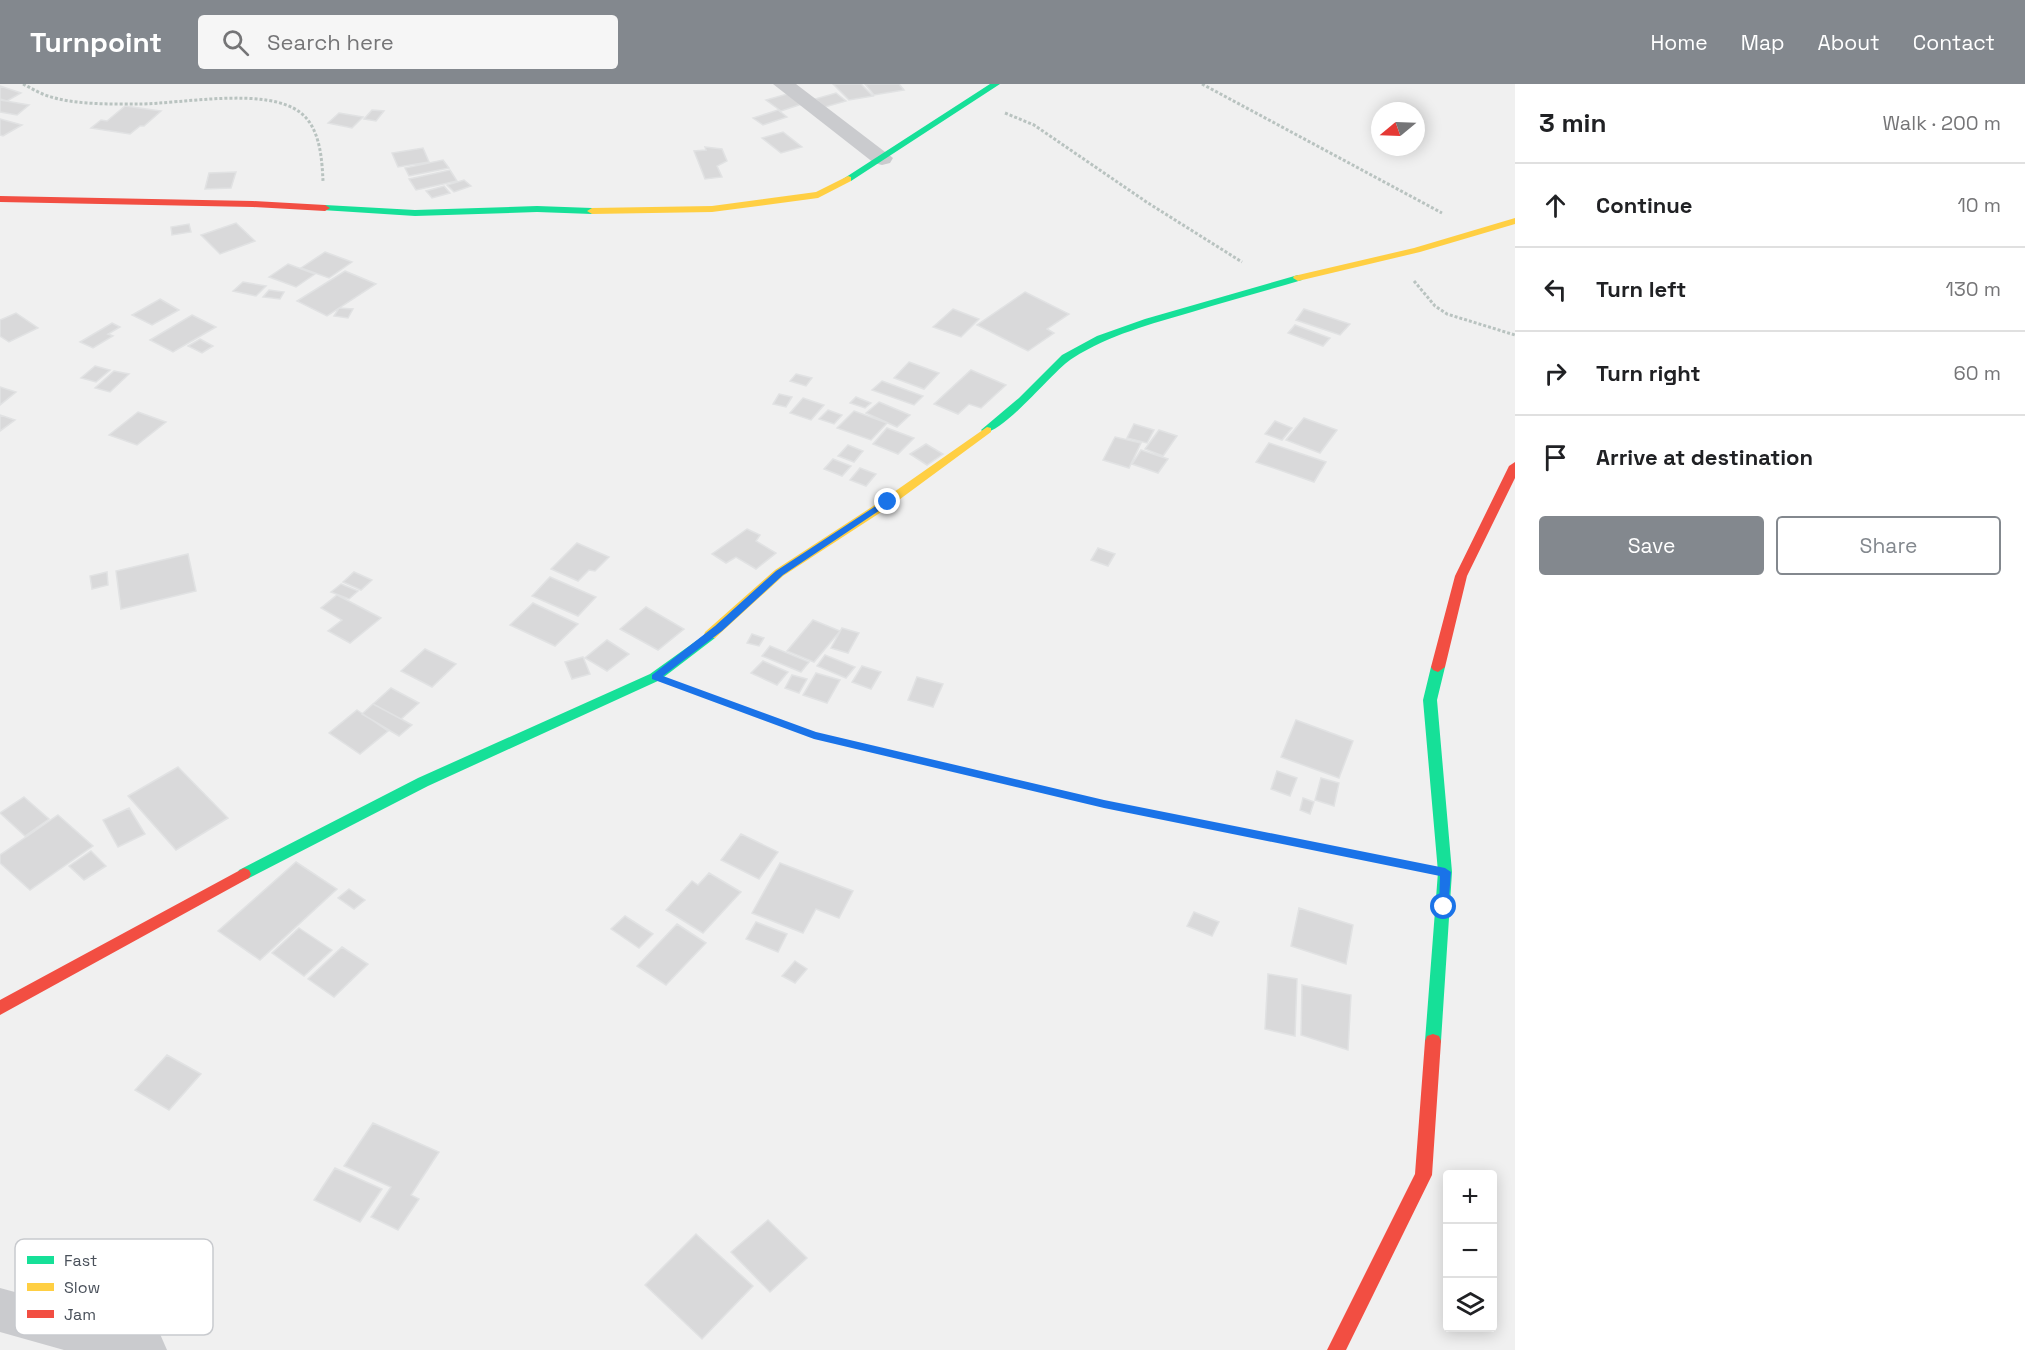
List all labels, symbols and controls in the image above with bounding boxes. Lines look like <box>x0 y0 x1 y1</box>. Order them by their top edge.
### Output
search box <box>198 15 618 69</box>
text: Turnpoint <box>30 24 162 60</box>
icon: search <box>219 26 252 59</box>
text: Search here <box>267 28 394 56</box>
text: Home <box>1650 29 1708 56</box>
text: Map <box>1741 29 1785 56</box>
text: About <box>1818 29 1880 56</box>
text: Contact <box>1913 29 1995 56</box>
north arrow <box>1371 102 1425 156</box>
text: 3 min <box>1539 106 1607 140</box>
text: Walk · 200 m <box>1882 110 2001 136</box>
icon: ahead <box>1539 189 1572 222</box>
text: Continue <box>1596 191 1692 219</box>
text: 10 m <box>1957 192 2001 218</box>
icon: left <box>1539 273 1572 306</box>
text: Turn left <box>1596 275 1686 303</box>
text: 130 m <box>1945 276 2001 302</box>
icon: right <box>1539 357 1572 390</box>
text: Turn right <box>1596 359 1701 387</box>
text: 60 m <box>1954 360 2001 386</box>
icon: arrive <box>1539 441 1572 474</box>
text: Arrive at destination <box>1596 443 1813 471</box>
route end <box>874 488 900 514</box>
button: Save <box>1539 516 1764 575</box>
button: Share <box>1776 516 2001 575</box>
route start <box>1430 893 1456 919</box>
map controls <box>1443 1170 1497 1332</box>
button: + <box>1443 1170 1497 1224</box>
button: − <box>1443 1224 1497 1278</box>
legend <box>15 1239 213 1335</box>
text: Fast <box>64 1250 97 1271</box>
text: Slow <box>64 1277 100 1298</box>
button: layers <box>1443 1278 1497 1332</box>
text: Jam <box>64 1304 96 1325</box>

